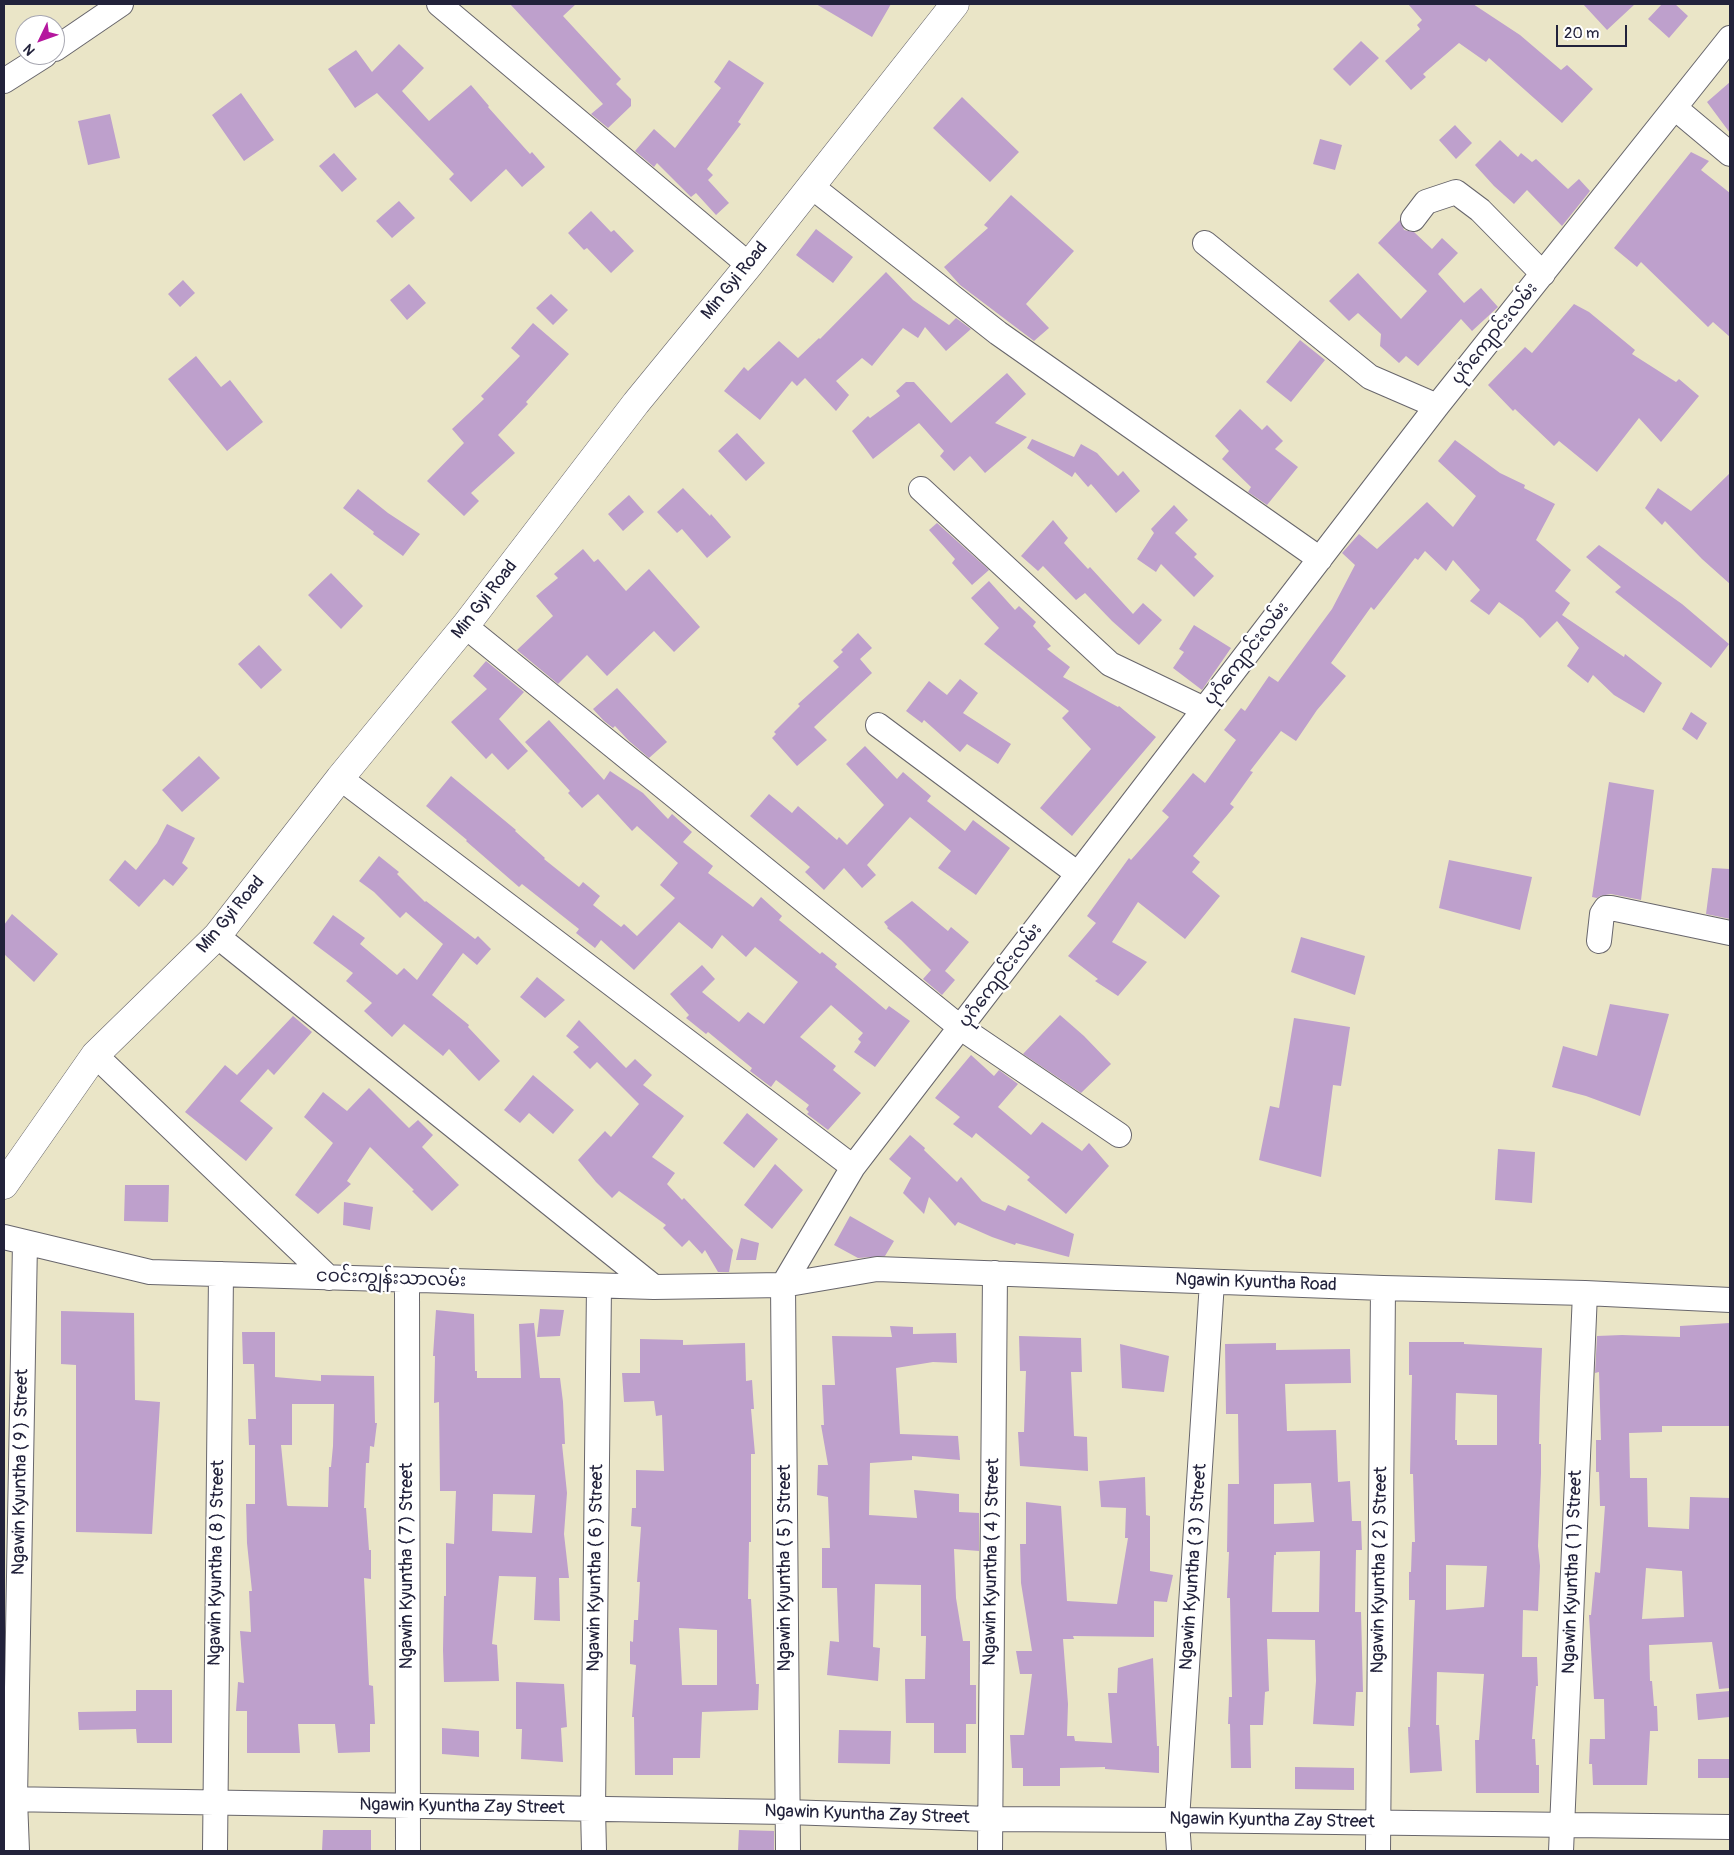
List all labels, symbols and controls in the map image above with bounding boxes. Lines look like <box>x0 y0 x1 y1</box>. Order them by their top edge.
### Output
north arrow <box>15 15 65 65</box>
scale bar <box>1559 15 1630 47</box>
text: 20 m <box>1564 24 1599 43</box>
text: N <box>20 40 39 59</box>
street label: Min Gyi Road <box>697 238 773 324</box>
street label: ပုဂံကျောင်းလမ်း <box>1447 279 1543 389</box>
street label: Min Gyi Road <box>448 556 522 644</box>
street label: ပုဂံကျောင်းလမ်း <box>1200 598 1294 710</box>
street label: Min Gyi Road <box>192 872 270 958</box>
street label: ပုဂံကျောင်းလမ်း <box>955 920 1047 1032</box>
street label: ငဝင်းကျွန်းသာလမ်း <box>316 1266 466 1292</box>
street label: Ngawin Kyuntha Road <box>1175 1269 1337 1297</box>
street label: Ngawin Kyuntha ( 9 ) Street <box>8 1369 34 1575</box>
street label: Ngawin Kyuntha ( 4 ) Street <box>979 1458 1005 1666</box>
street label: Ngawin Kyuntha ( 8 ) Street <box>204 1460 230 1666</box>
street label: Ngawin Kyuntha ( 7 ) Street <box>396 1463 418 1669</box>
street label: Ngawin Kyuntha ( 3 ) Street <box>1176 1463 1212 1671</box>
street label: Ngawin Kyuntha ( 6 ) Street <box>583 1464 609 1672</box>
street label: Ngawin Kyuntha ( 5 ) Street <box>774 1465 796 1671</box>
street label: Ngawin Kyuntha ( 2 ) Street <box>1367 1466 1393 1674</box>
street label: Ngawin Kyuntha ( 1 ) Street <box>1559 1470 1587 1674</box>
street label: Ngawin Kyuntha Zay Street <box>359 1794 565 1820</box>
street label: Ngawin Kyuntha Zay Street <box>764 1801 970 1829</box>
street label: Ngawin Kyuntha Zay Street <box>1169 1808 1375 1834</box>

